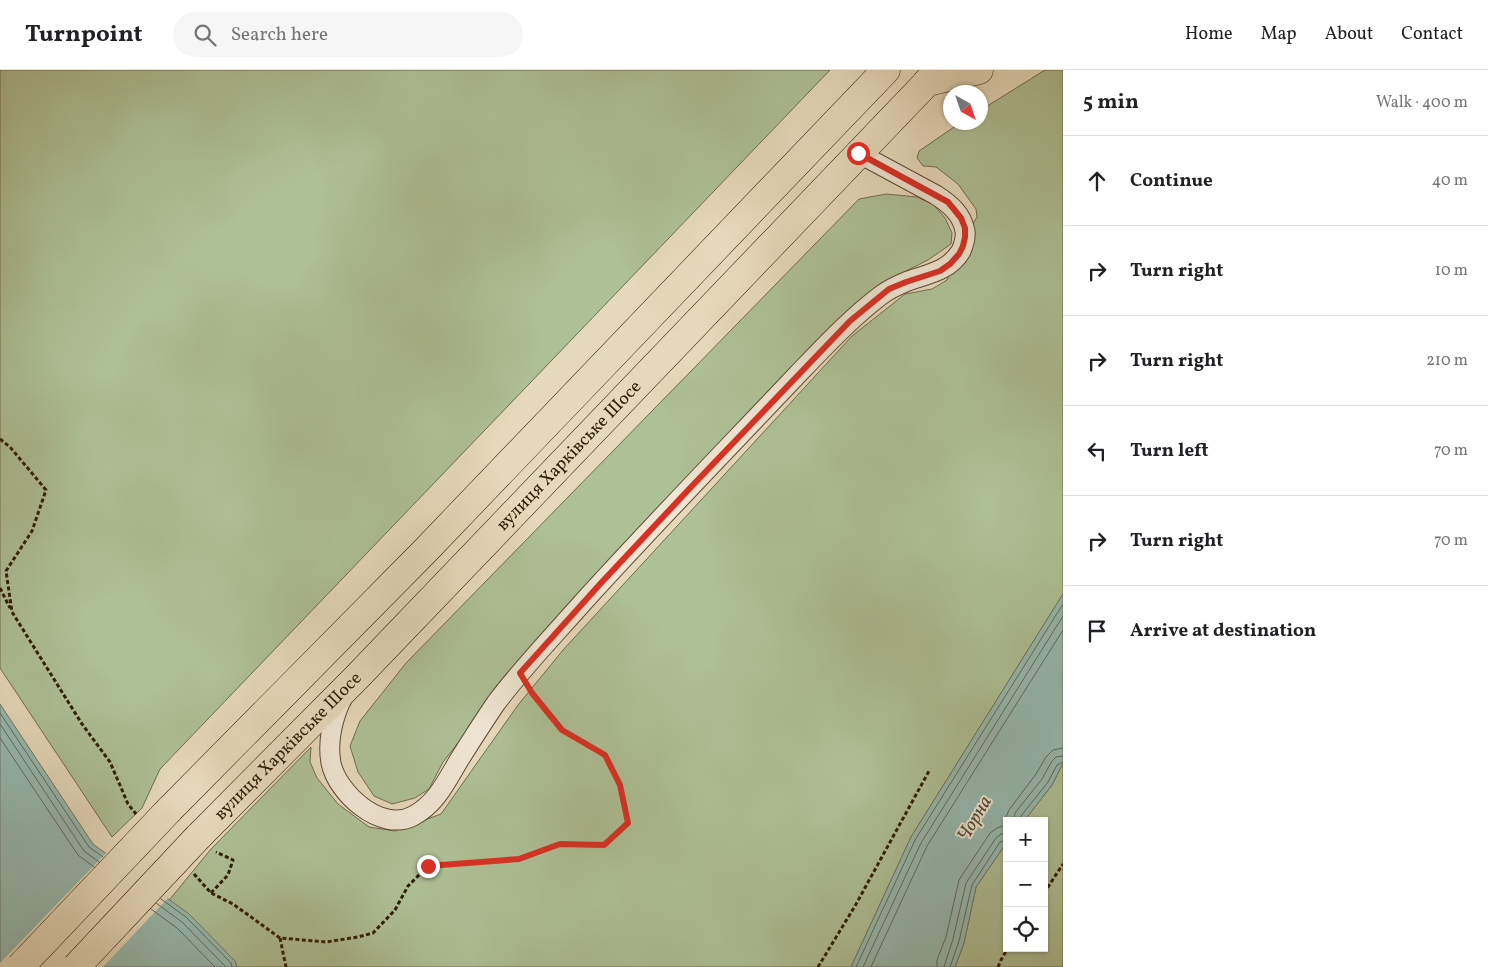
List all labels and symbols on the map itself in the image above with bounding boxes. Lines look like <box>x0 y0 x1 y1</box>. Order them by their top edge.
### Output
north arrow <box>943 85 988 130</box>
route start <box>847 142 870 165</box>
street label: вулиця Харківське Шосе <box>491 375 647 537</box>
street label: вулиця Харківське Шосе <box>209 666 368 826</box>
water label: Чорна <box>951 791 999 847</box>
route end <box>417 855 440 878</box>

